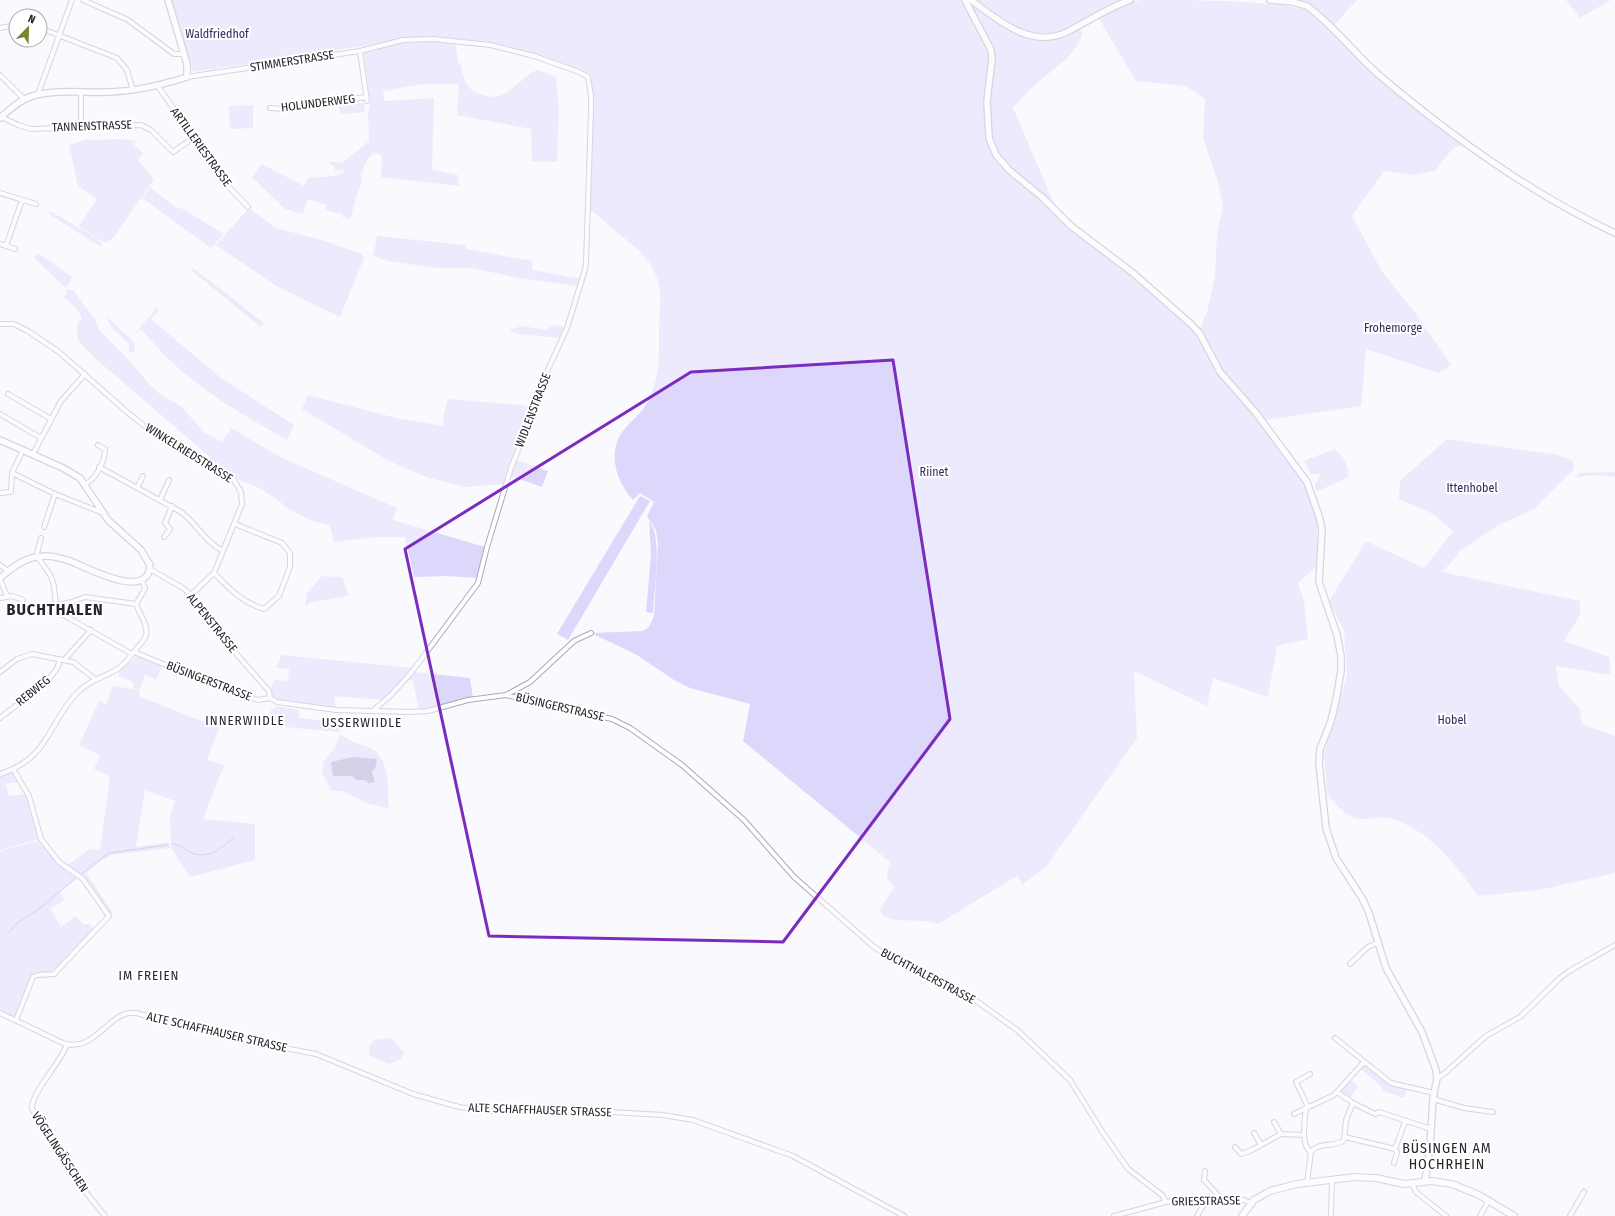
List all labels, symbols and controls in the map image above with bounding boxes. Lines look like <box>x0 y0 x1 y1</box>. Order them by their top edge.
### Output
north arrow <box>8 8 48 48</box>
text: N <box>26 12 37 27</box>
park label: Waldfriedhof <box>185 27 250 41</box>
street label: STIMMERSTRASSE <box>249 47 335 75</box>
street label: HOLUNDERWEG <box>280 91 356 114</box>
street label: ARTILLERIESTRASSE <box>168 105 235 190</box>
street label: TANNENSTRASSE <box>52 118 133 134</box>
park label: Frohemorge <box>1364 321 1422 335</box>
street label: WIDLENSTRASSE <box>512 370 554 449</box>
street label: WINKELRIEDSTRASSE <box>143 420 236 486</box>
park label: Riinet <box>920 465 948 479</box>
park label: Ittenhobel <box>1446 481 1498 495</box>
street label: ALPENSTRASSE <box>184 590 240 656</box>
district label: BUCHTHALEN <box>6 600 104 619</box>
street label: BÜSINGERSTRASSE <box>164 656 255 704</box>
street label: REBWEG <box>13 673 53 709</box>
street label: BÜSINGERSTRASSE <box>514 688 606 724</box>
district label: INNERWIIDLE <box>205 713 285 728</box>
park label: Hobel <box>1437 713 1467 727</box>
district label: USSERWIIDLE <box>322 715 402 730</box>
street label: BUCHTHALERSTRASSE <box>878 945 978 1007</box>
district label: IM FREIEN <box>119 968 179 983</box>
street label: ALTE SCHAFFHAUSER STRASSE <box>145 1009 289 1055</box>
street label: ALTE SCHAFFHAUSER STRASSE <box>468 1100 612 1120</box>
street label: VÖGELINGÄSSCHEN <box>29 1108 93 1195</box>
district label: BÜSINGEN AM HOCHRHEIN <box>1402 1139 1492 1173</box>
street label: GRIESSTRASSE <box>1171 1193 1241 1209</box>

